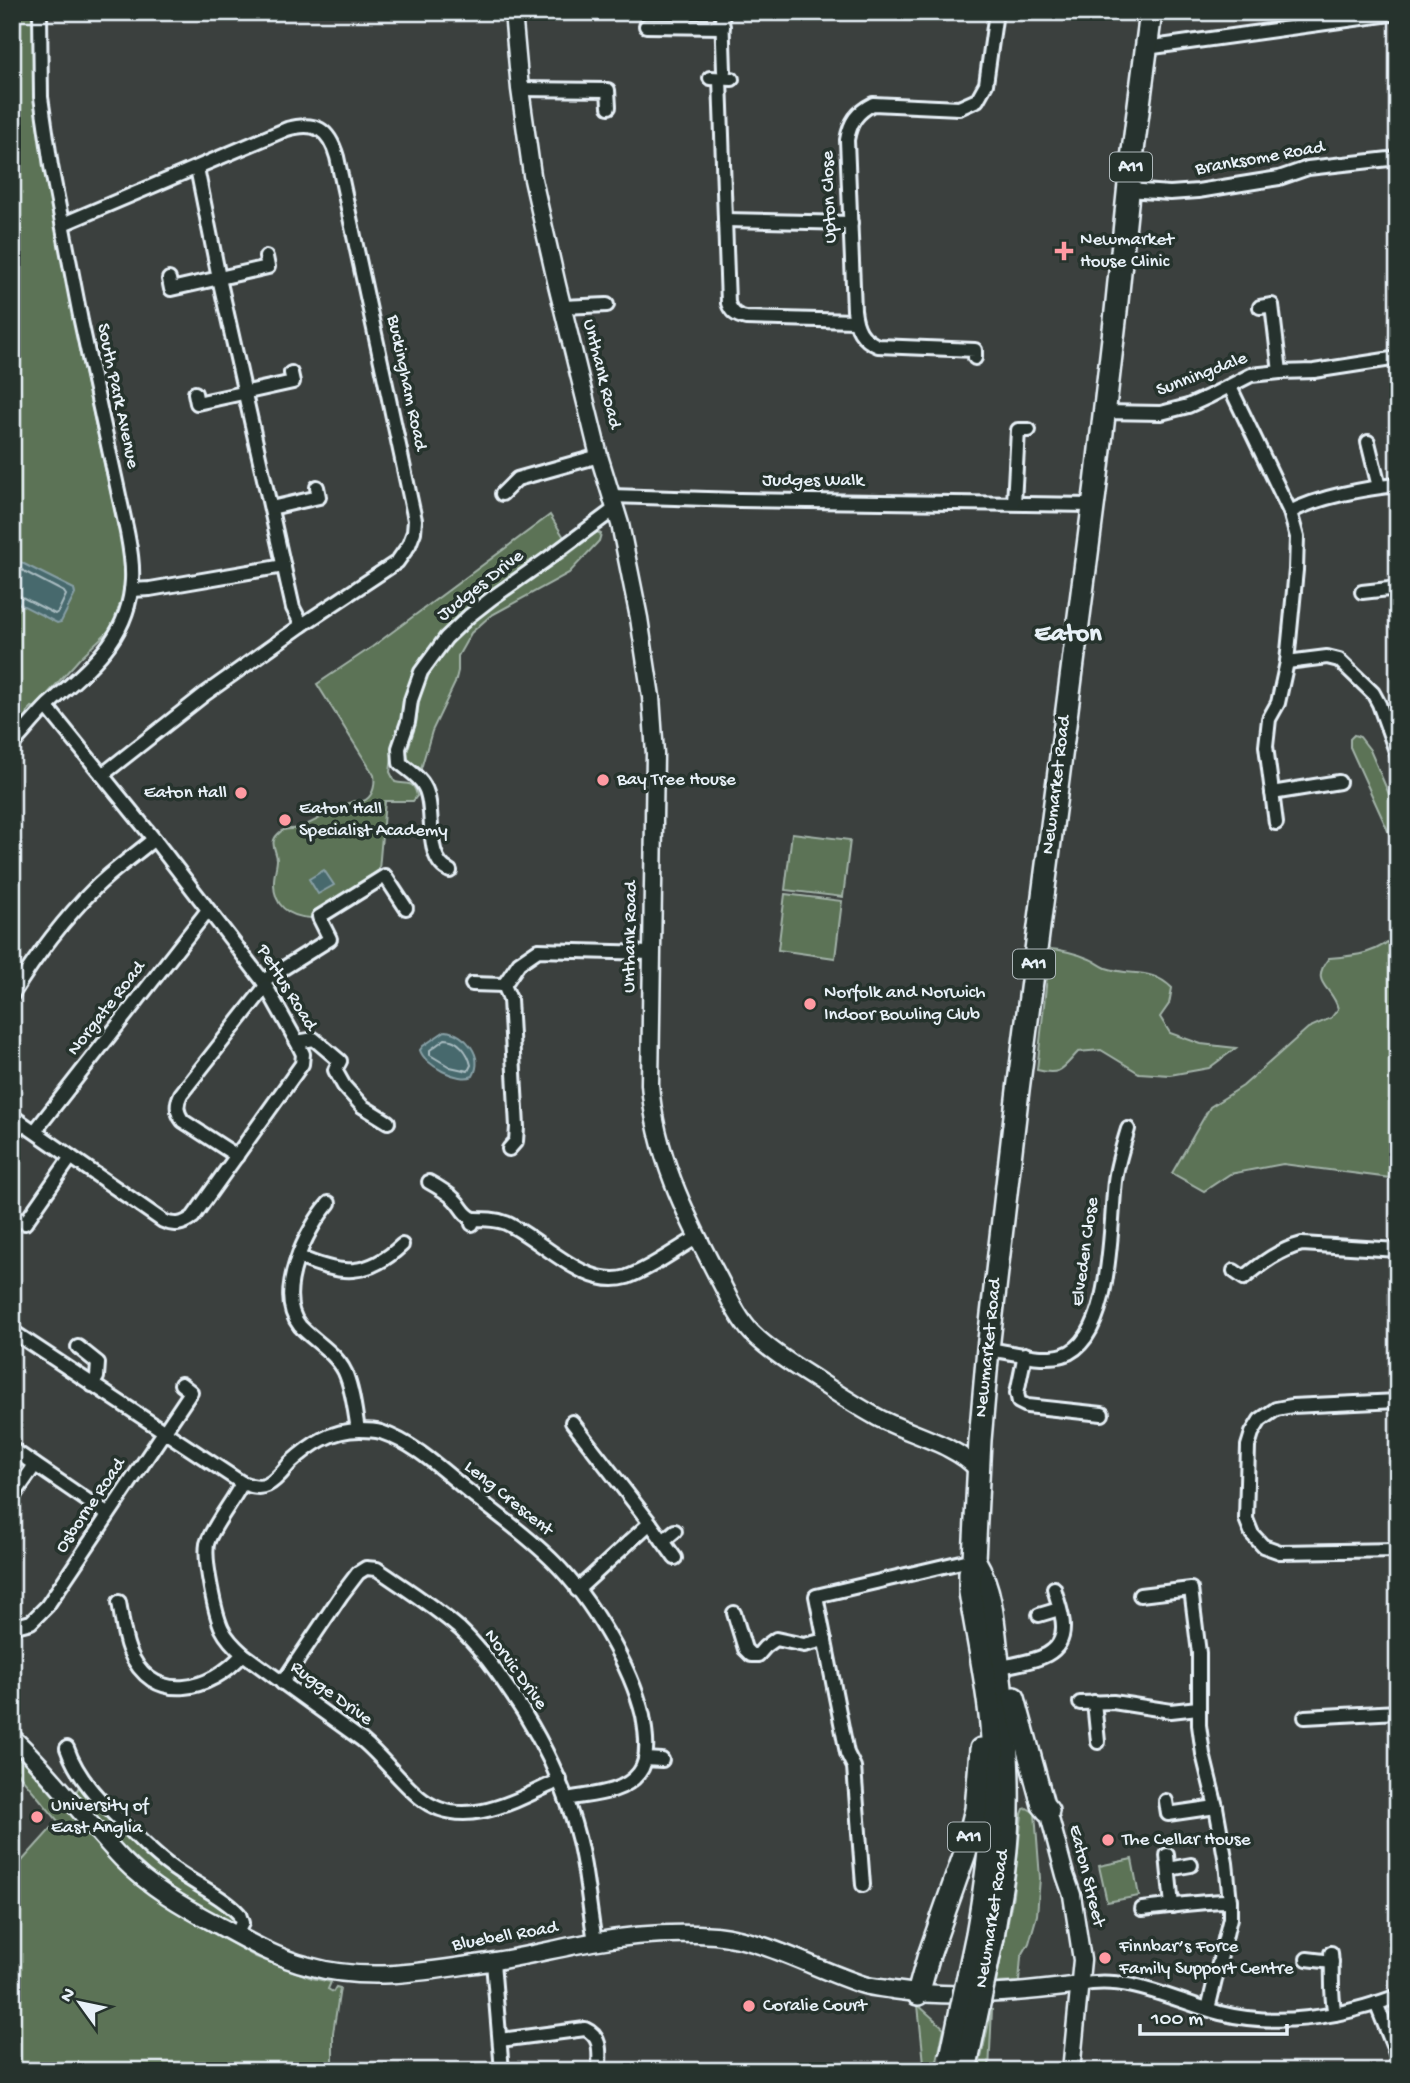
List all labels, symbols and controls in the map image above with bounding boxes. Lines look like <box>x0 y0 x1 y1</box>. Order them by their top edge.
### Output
street label: Branksome Road <box>1193 136 1328 182</box>
street label: Upton Close <box>817 150 843 244</box>
road number: A11 <box>1110 152 1152 182</box>
place label: Newmarket House Clinic <box>1080 229 1176 274</box>
marker: Newmarket House Clinic <box>1054 241 1074 261</box>
street label: Buckingham Road <box>380 312 432 455</box>
street label: Unthank Road <box>576 317 626 433</box>
street label: South Park Avenue <box>90 321 144 471</box>
street label: Sunningdale <box>1153 347 1251 403</box>
street label: Judges Walk <box>762 470 865 493</box>
street label: Judges Drive <box>433 545 529 627</box>
district label: Eaton <box>1034 620 1102 651</box>
street label: Newmarket Road <box>1037 712 1077 856</box>
place label: Bay Tree House <box>616 769 736 792</box>
marker: Bay Tree House <box>595 772 611 788</box>
place label: Eaton Hall <box>144 782 227 805</box>
marker: Eaton Hall <box>233 785 249 801</box>
place label: Eaton Hall Specialist Academy <box>299 798 448 843</box>
marker: Eaton Hall Specialist Academy <box>277 812 293 828</box>
street label: Unthank Road <box>619 879 644 993</box>
street label: Pettus Road <box>250 940 323 1037</box>
road number: A11 <box>1013 950 1055 979</box>
street label: Norgate Road <box>63 956 152 1061</box>
place label: Norfolk and Norwich Indoor Bowling Club <box>824 982 986 1027</box>
marker: Norfolk and Norwich Indoor Bowling Club <box>802 996 818 1012</box>
street label: Elveden Close <box>1067 1196 1105 1308</box>
street label: Newmarket Road <box>970 1275 1008 1419</box>
street label: Osborne Road <box>51 1452 132 1558</box>
street label: Leng Crescent <box>459 1456 559 1543</box>
street label: Norvic Drive <box>478 1625 552 1715</box>
street label: Rugge Drive <box>285 1656 377 1732</box>
place label: University of East Anglia <box>51 1795 151 1840</box>
marker: University of East Anglia <box>29 1809 45 1825</box>
road number: A11 <box>948 1823 990 1852</box>
street label: Eaton Street <box>1062 1823 1110 1932</box>
place label: The Cellar House <box>1121 1829 1251 1852</box>
marker: The Cellar House <box>1100 1832 1116 1848</box>
street label: Newmarket Road <box>971 1846 1016 1990</box>
street label: Bluebell Road <box>449 1916 561 1958</box>
place label: Finnbar’s Force Family Support Centre <box>1118 1936 1294 1981</box>
marker: Finnbar’s Force Family Support Centre <box>1097 1950 1113 1966</box>
north arrow <box>46 1968 116 2038</box>
text: N <box>56 1984 82 2007</box>
scale bar <box>1140 1992 1288 2036</box>
place label: Coralie Court <box>763 1995 869 2018</box>
marker: Coralie Court <box>741 1998 757 2014</box>
text: 100 m <box>1150 2008 1203 2033</box>

